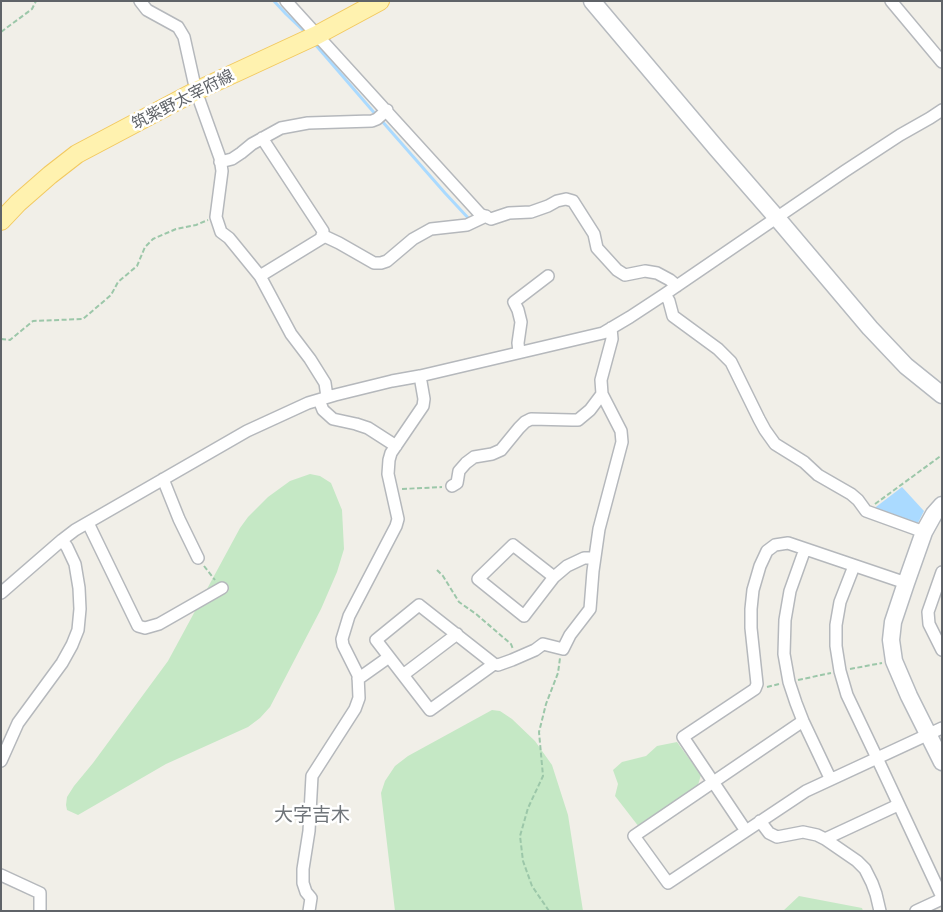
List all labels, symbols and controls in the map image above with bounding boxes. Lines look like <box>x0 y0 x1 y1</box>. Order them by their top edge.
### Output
street label: 筑紫野太宰府線 <box>129 66 237 134</box>
district label: 大字吉木 <box>274 804 350 826</box>

